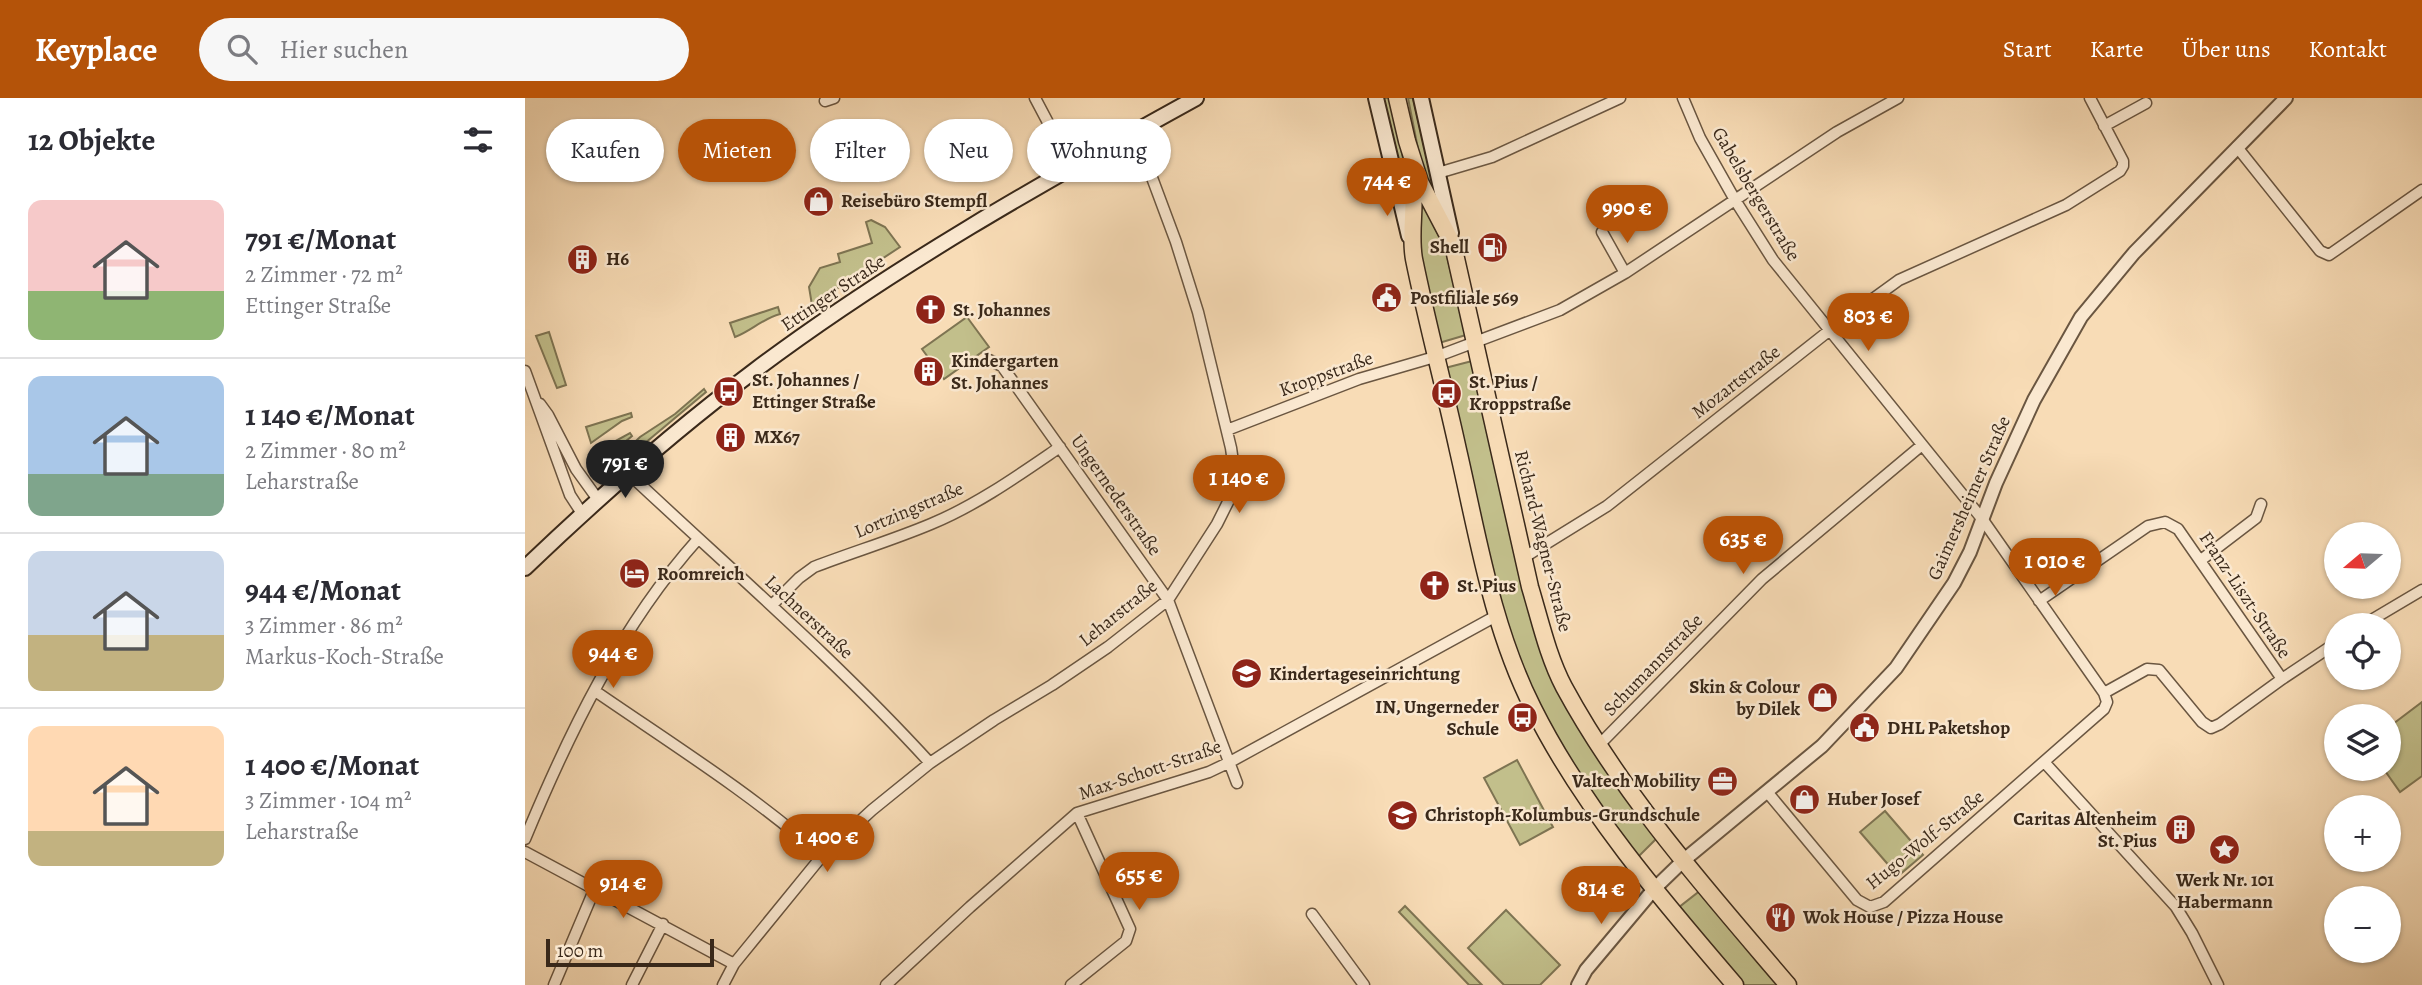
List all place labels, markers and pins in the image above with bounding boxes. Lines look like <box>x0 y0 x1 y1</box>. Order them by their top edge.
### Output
pin: 744 € <box>1338 158 1436 218</box>
shop icon: Reisebüro Stempfl <box>801 184 835 218</box>
pin: 990 € <box>1578 186 1676 245</box>
place label: Reisebüro Stempfl <box>841 188 987 214</box>
fuel station icon: Shell <box>1475 230 1509 264</box>
place label: Shell <box>1430 234 1469 260</box>
building icon: H6 <box>566 242 600 276</box>
place label: H6 <box>606 246 629 272</box>
public building icon: Postfiliale 569 <box>1370 281 1404 315</box>
place label: Postfiliale 569 <box>1410 285 1519 311</box>
church icon: St. Johannes <box>913 293 947 327</box>
pin: 803 € <box>1819 294 1917 353</box>
place label: St. Johannes <box>953 297 1051 323</box>
place label: Kindergarten St. Johannes <box>951 348 1059 396</box>
building icon: Kindergarten St. Johannes <box>911 355 945 389</box>
place label: St. Johannes / Ettinger Straße <box>752 367 876 415</box>
place label: St. Pius / Kroppstraße <box>1469 369 1571 417</box>
bus stop icon: St. Johannes / Ettinger Straße <box>712 374 746 408</box>
bus stop icon: St. Pius / Kroppstraße <box>1429 376 1463 410</box>
building icon: MX67 <box>714 420 748 454</box>
place label: MX67 <box>754 424 801 450</box>
pin: 791 € <box>576 440 674 500</box>
pin: 1 140 € <box>1174 456 1304 515</box>
pin: 635 € <box>1694 517 1792 576</box>
pin: 1 010 € <box>1990 538 2120 598</box>
hotel icon: Roomreich <box>617 557 651 591</box>
place label: Roomreich <box>657 561 745 587</box>
church icon: St. Pius <box>1417 569 1451 603</box>
place label: St. Pius <box>1457 573 1517 599</box>
pin: 944 € <box>564 630 662 690</box>
school or university icon: Kindertageseinrichtung <box>1229 657 1263 691</box>
place label: Kindertageseinrichtung <box>1269 661 1460 687</box>
place label: Skin & Colour by Dilek <box>1689 674 1800 722</box>
shop icon: Skin & Colour by Dilek <box>1806 681 1840 715</box>
place label: IN, Ungerneder Schule <box>1375 694 1499 742</box>
bus stop icon: IN, Ungerneder Schule <box>1505 701 1539 735</box>
public building icon: DHL Paketshop <box>1847 711 1881 745</box>
place label: DHL Paketshop <box>1887 715 2010 741</box>
office icon: Valtech Mobility <box>1706 764 1740 798</box>
place label: Valtech Mobility <box>1571 768 1701 794</box>
shop icon: Huber Josef <box>1787 782 1821 816</box>
place label: Huber Josef <box>1827 786 1922 812</box>
school or university icon: Christoph-Kolumbus-Grundschule <box>1385 798 1419 832</box>
place label: Christoph-Kolumbus-Grundschule <box>1425 802 1700 828</box>
place label: Caritas Altenheim St. Pius <box>2013 806 2157 854</box>
building icon: Caritas Altenheim St. Pius <box>2163 813 2197 847</box>
pin: 1 400 € <box>762 814 892 874</box>
place icon: Werk Nr. 101 Habermann <box>2208 832 2242 866</box>
pin: 655 € <box>1090 852 1188 912</box>
pin: 914 € <box>574 860 672 920</box>
pin: 814 € <box>1552 866 1650 926</box>
place label: Werk Nr. 101 Habermann <box>2175 867 2274 915</box>
restaurant icon: Wok House / Pizza House <box>1763 900 1797 934</box>
place label: Wok House / Pizza House <box>1802 904 2003 930</box>

